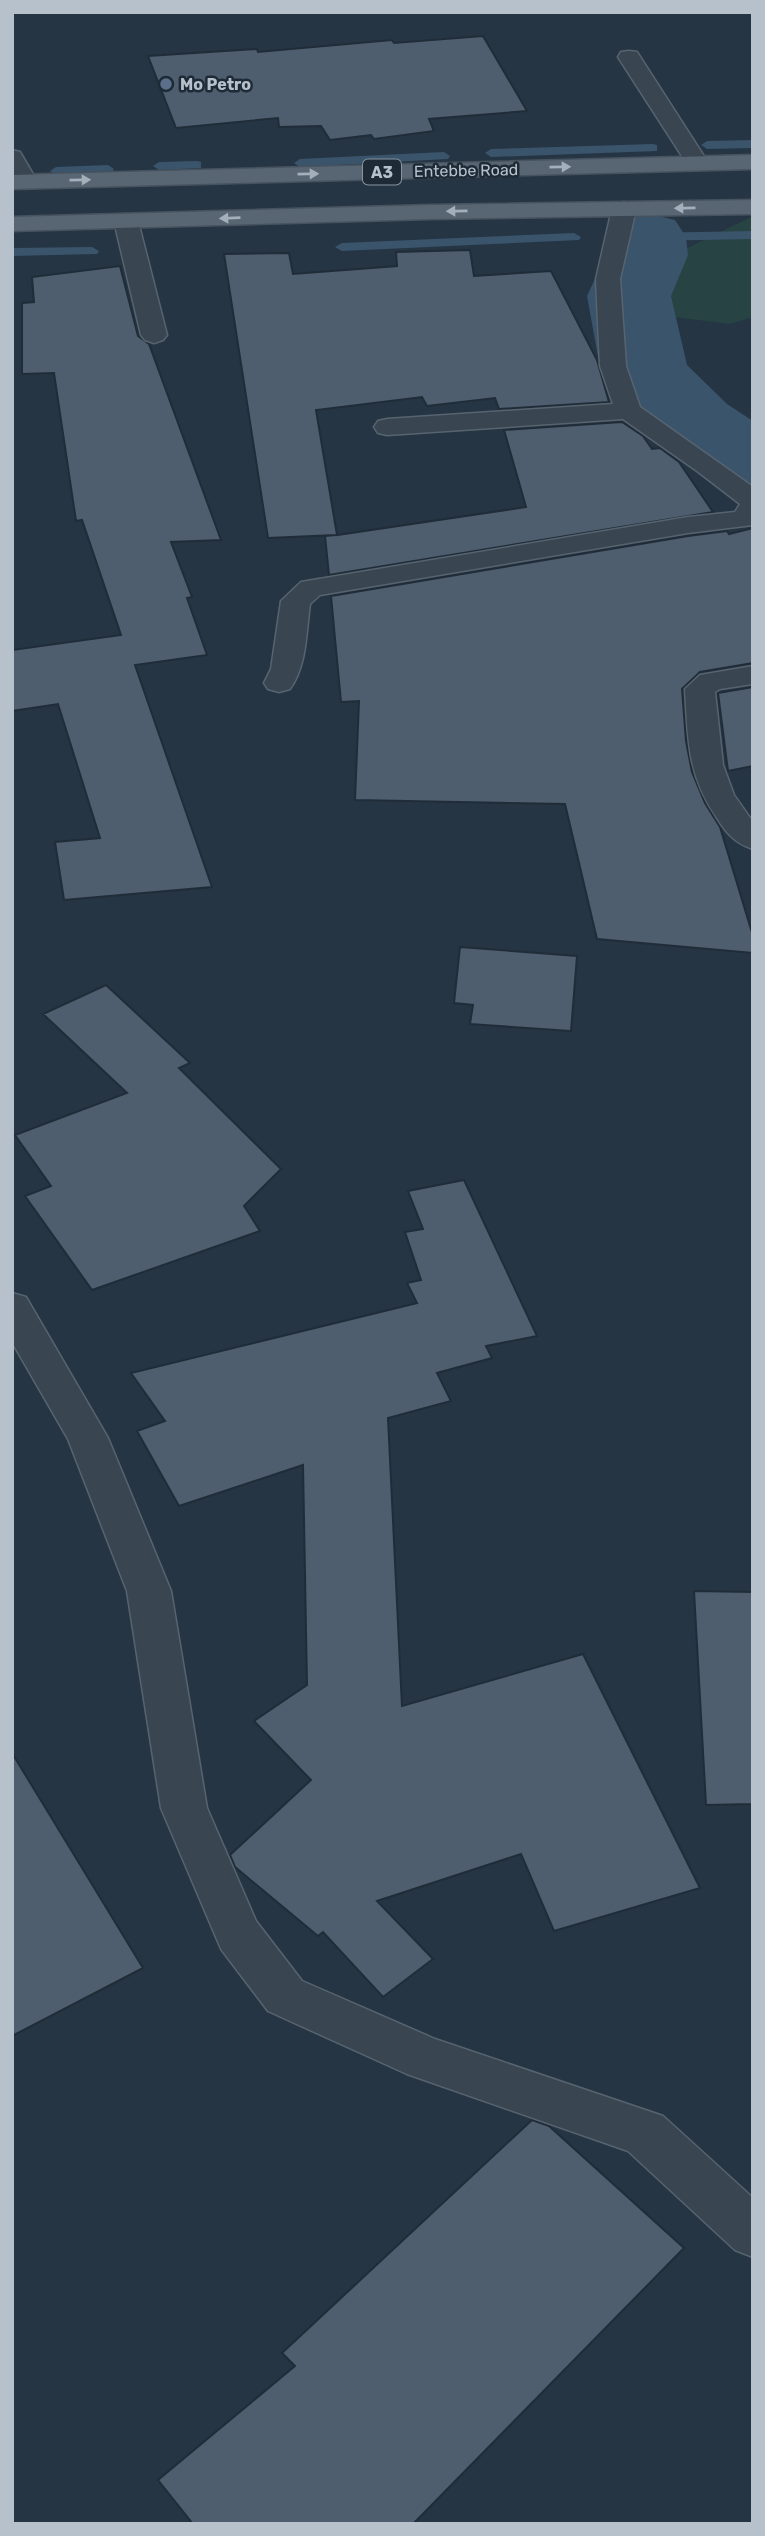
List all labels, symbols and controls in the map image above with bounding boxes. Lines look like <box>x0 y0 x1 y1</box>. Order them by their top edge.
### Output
place label: Mo Petro <box>180 75 251 94</box>
marker: Mo Petro <box>158 76 174 92</box>
road number: A3 <box>363 160 401 184</box>
street label: Entebbe Road <box>414 160 518 181</box>
one-way arrow <box>549 162 571 173</box>
one-way arrow <box>297 168 319 180</box>
one-way arrow <box>70 174 92 185</box>
one-way arrow <box>673 202 695 214</box>
one-way arrow <box>446 206 468 217</box>
one-way arrow <box>218 212 240 223</box>

